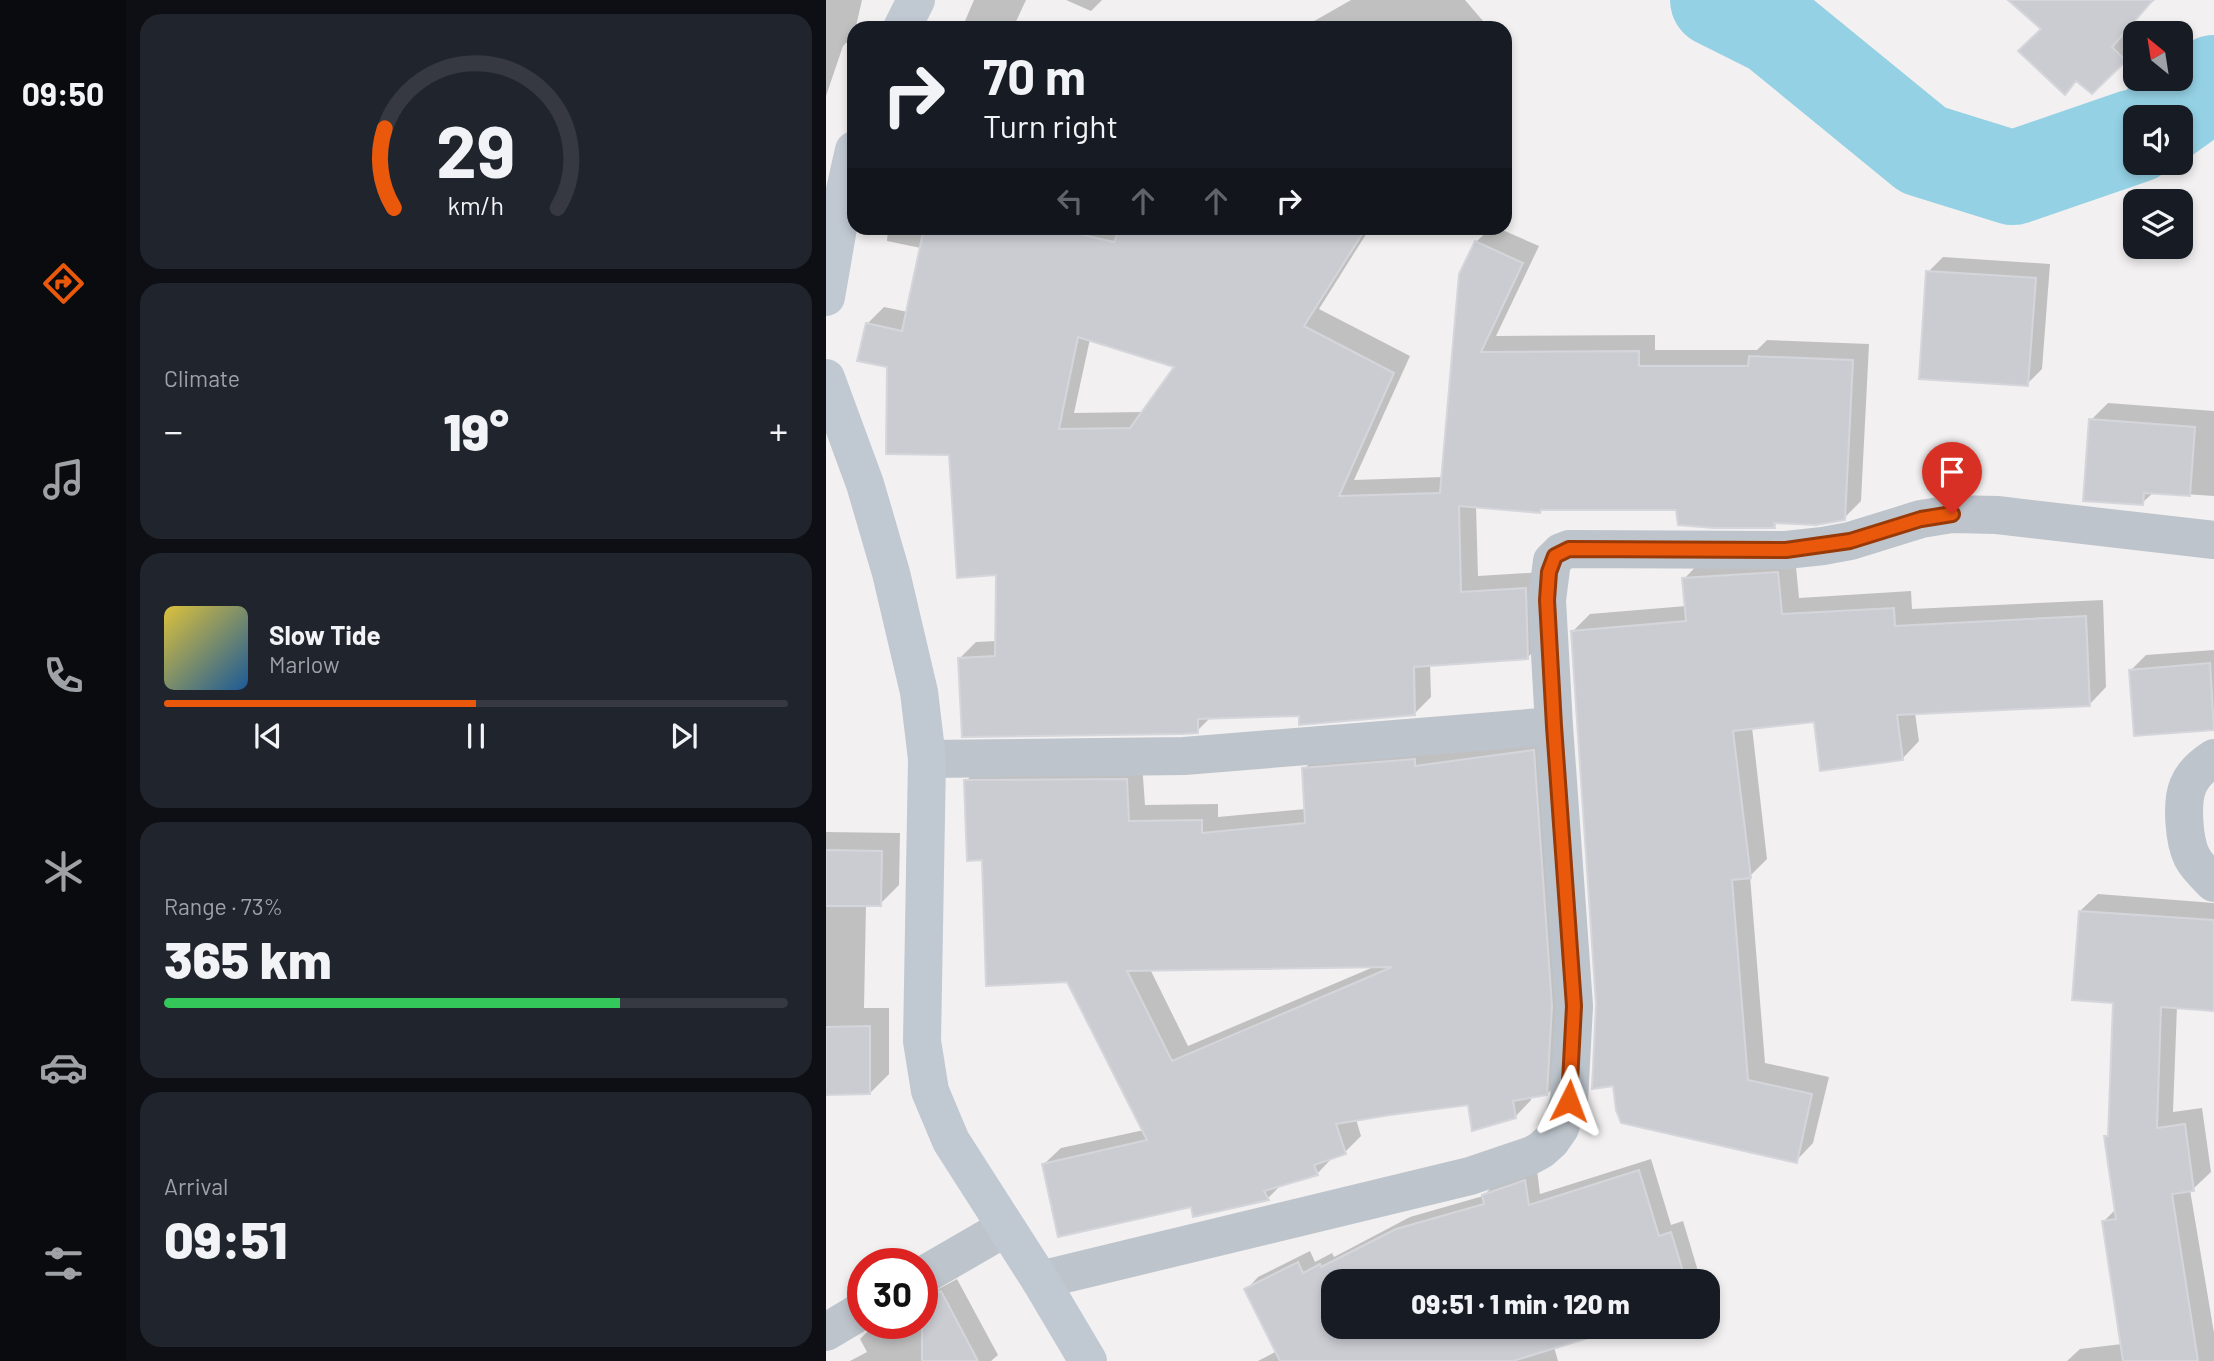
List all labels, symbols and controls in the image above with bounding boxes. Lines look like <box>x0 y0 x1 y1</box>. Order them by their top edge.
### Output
north arrow <box>2123 21 2193 91</box>
map controls <box>2123 21 2193 259</box>
text: 70 m <box>983 46 1086 105</box>
icon: right <box>868 49 959 140</box>
text: 09:50 <box>22 74 104 112</box>
text: 29 <box>436 105 516 193</box>
button: sound <box>2123 105 2193 175</box>
text: Turn right <box>983 106 1118 144</box>
icon: left <box>1051 182 1089 220</box>
icon: ahead <box>1124 182 1162 220</box>
icon: ahead <box>1197 182 1235 220</box>
icon: right <box>1270 182 1308 220</box>
button: layers <box>2123 189 2193 259</box>
text: km/h <box>448 190 504 220</box>
icon: directions <box>39 259 88 308</box>
text: Climate <box>164 364 240 392</box>
text: 19° <box>443 399 509 461</box>
text: − <box>164 407 183 453</box>
text: + <box>769 407 788 453</box>
pin <box>1922 442 1982 514</box>
icon: arrive <box>1933 453 1971 491</box>
icon: music <box>39 455 88 504</box>
text: Slow Tide <box>269 619 381 650</box>
text: Marlow <box>269 650 340 678</box>
icon: phone <box>39 651 88 700</box>
icon: previous <box>249 717 287 755</box>
icon: pause <box>457 717 495 755</box>
icon: next <box>665 717 703 755</box>
icon: climate <box>39 847 88 896</box>
text: Range · 73% <box>164 892 283 920</box>
text: 365 km <box>164 927 332 989</box>
icon: car <box>39 1043 88 1092</box>
position arrow <box>1532 1064 1606 1138</box>
text: Arrival <box>164 1172 228 1200</box>
text: 09:51 <box>164 1207 288 1269</box>
icon: filters <box>39 1239 88 1288</box>
speed limit sign: 30 <box>847 1248 938 1339</box>
text: 09:51 · 1 min · 120 m <box>1411 1288 1630 1319</box>

